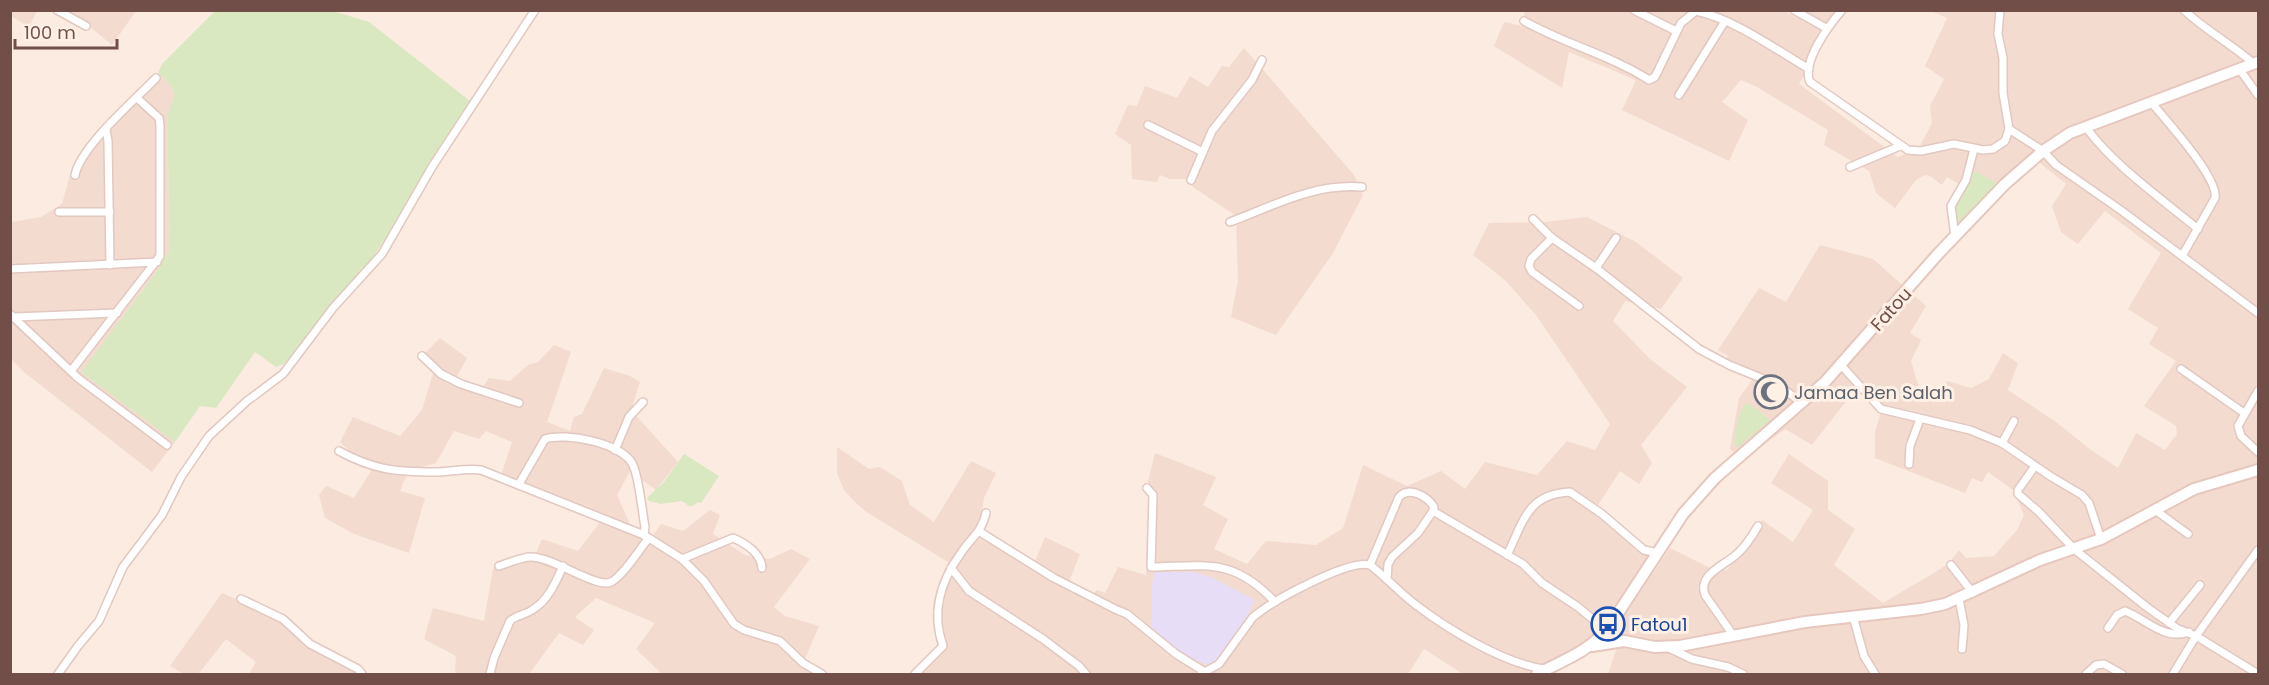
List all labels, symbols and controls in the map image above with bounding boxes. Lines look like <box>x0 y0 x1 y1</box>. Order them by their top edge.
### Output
scale bar <box>15 12 117 50</box>
text: 100 m <box>24 20 76 45</box>
street label: Fatou <box>1865 282 1917 336</box>
mosque icon: Jamaa Ben Salah <box>1753 374 1789 410</box>
place label: Jamaa Ben Salah <box>1794 380 1953 405</box>
bus stop icon: Fatou1 <box>1590 606 1626 642</box>
place label: Fatou1 <box>1631 612 1688 637</box>

